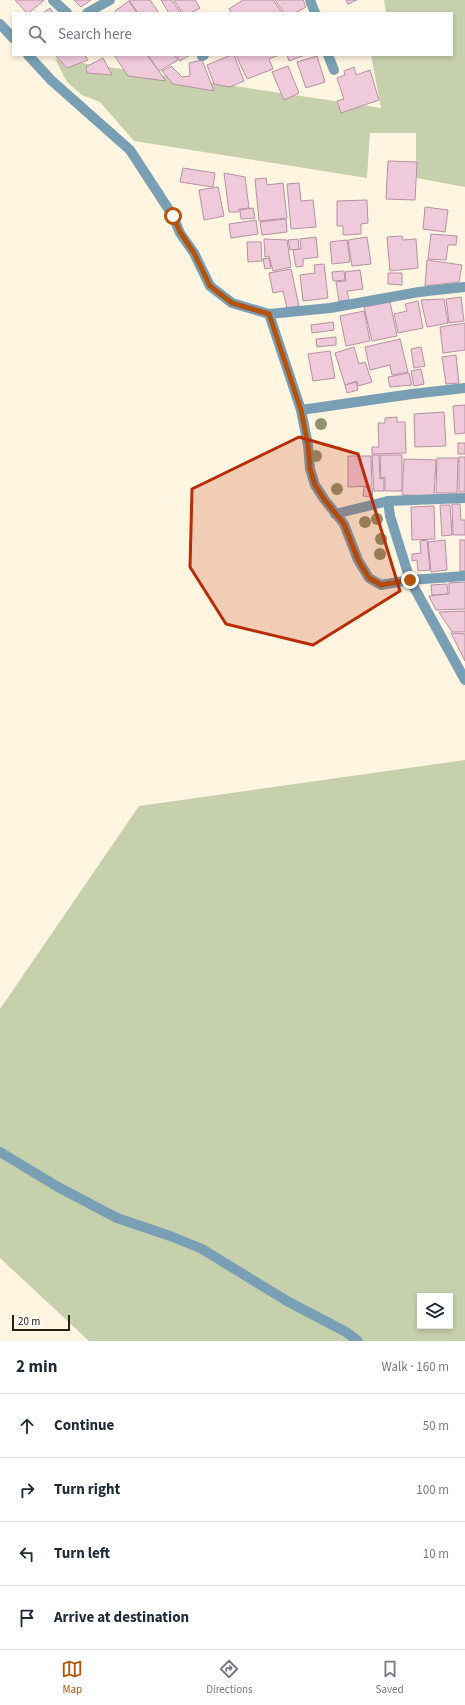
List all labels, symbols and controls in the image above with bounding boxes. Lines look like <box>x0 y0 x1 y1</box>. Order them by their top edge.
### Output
search box <box>12 12 453 56</box>
icon: search <box>26 23 48 45</box>
text: Search here <box>58 24 132 45</box>
route start <box>164 207 182 225</box>
route end <box>401 571 419 589</box>
map controls <box>417 1293 453 1329</box>
button: layers <box>417 1293 453 1329</box>
scale bar <box>12 1313 70 1332</box>
text: 20 m <box>18 1314 40 1329</box>
text: 2 min <box>16 1355 57 1379</box>
text: Walk · 160 m <box>381 1358 449 1376</box>
icon: ahead <box>16 1415 38 1437</box>
text: Continue <box>54 1415 114 1436</box>
text: 50 m <box>423 1417 449 1435</box>
icon: right <box>16 1479 38 1501</box>
text: Turn right <box>54 1479 120 1500</box>
text: 100 m <box>416 1481 449 1499</box>
icon: left <box>16 1543 38 1565</box>
text: Turn left <box>54 1543 110 1564</box>
text: 10 m <box>423 1545 449 1563</box>
icon: arrive <box>16 1607 38 1629</box>
text: Arrive at destination <box>54 1607 189 1628</box>
tab: Map <box>61 1658 83 1697</box>
tab: Directions <box>206 1658 253 1697</box>
tab: Saved <box>376 1658 404 1697</box>

